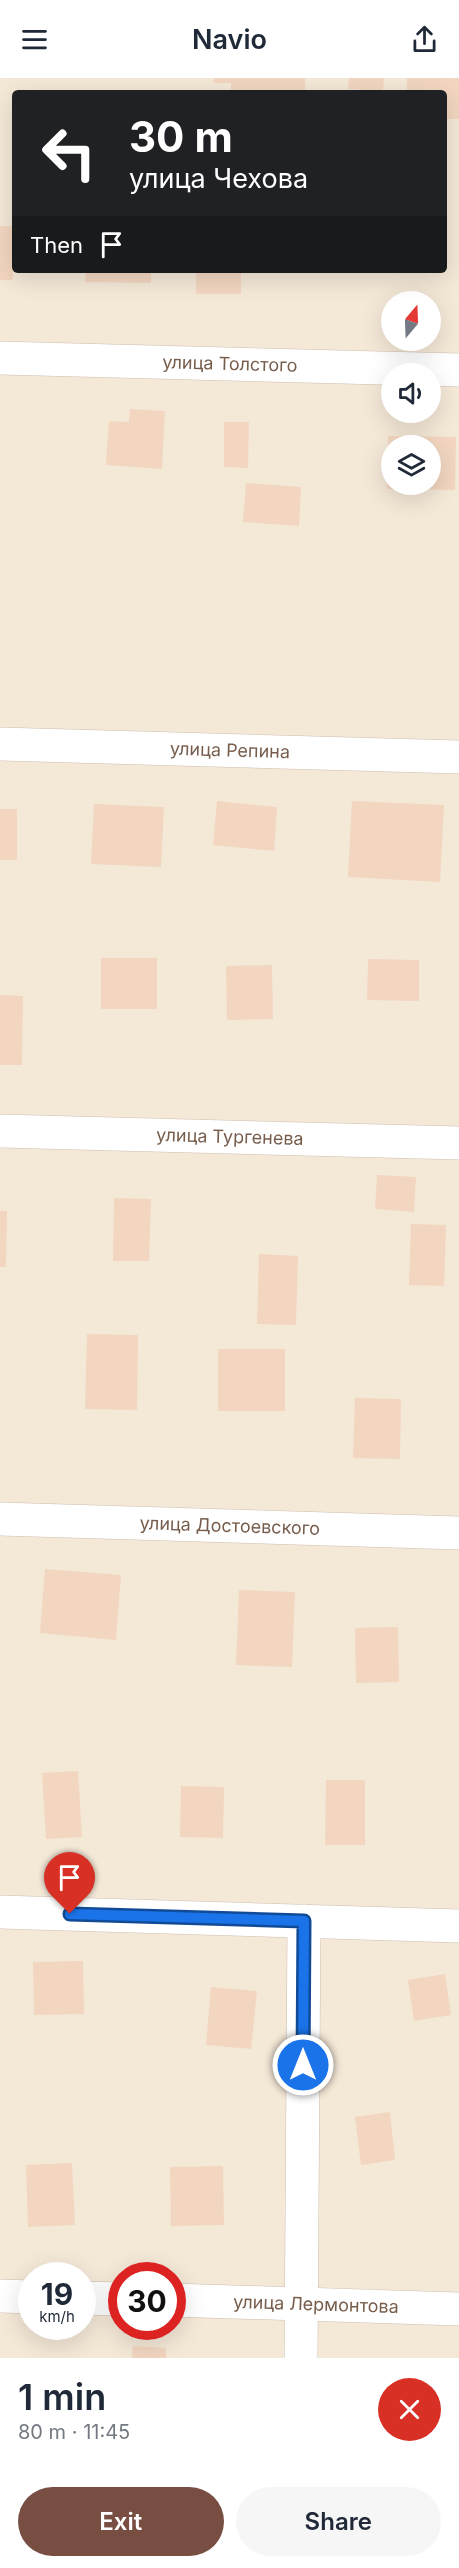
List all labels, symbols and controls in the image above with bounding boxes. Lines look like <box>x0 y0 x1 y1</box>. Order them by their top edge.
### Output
icon: menu <box>18 23 51 56</box>
text: Navio <box>192 23 267 56</box>
icon: share <box>408 23 441 56</box>
text: 30 m <box>129 111 233 162</box>
icon: left <box>30 114 108 192</box>
text: улица Чехова <box>129 162 308 195</box>
icon: arrive <box>95 228 128 261</box>
text: Then <box>30 232 83 258</box>
north arrow <box>381 291 441 351</box>
map controls <box>381 291 441 495</box>
street label: улица Толстого <box>162 351 298 376</box>
button: sound <box>381 363 441 423</box>
button: layers <box>381 435 441 495</box>
street label: улица Репина <box>170 738 290 762</box>
street label: улица Тургенева <box>156 1124 304 1149</box>
street label: улица Достоевского <box>139 1512 320 1539</box>
pin <box>44 1852 95 1914</box>
icon: arrive <box>53 1861 86 1894</box>
position arrow <box>271 2033 335 2097</box>
speed limit sign: 30 <box>108 2262 186 2340</box>
text: 19 <box>41 2276 73 2312</box>
street label: улица Лермонтова <box>233 2291 399 2317</box>
text: km/h <box>39 2307 75 2326</box>
text: 1 min <box>18 2375 106 2419</box>
button: close <box>378 2378 441 2441</box>
text: 80 m · 11:45 <box>18 2420 130 2444</box>
button: Exit <box>18 2487 224 2556</box>
button: Share <box>236 2487 441 2556</box>

